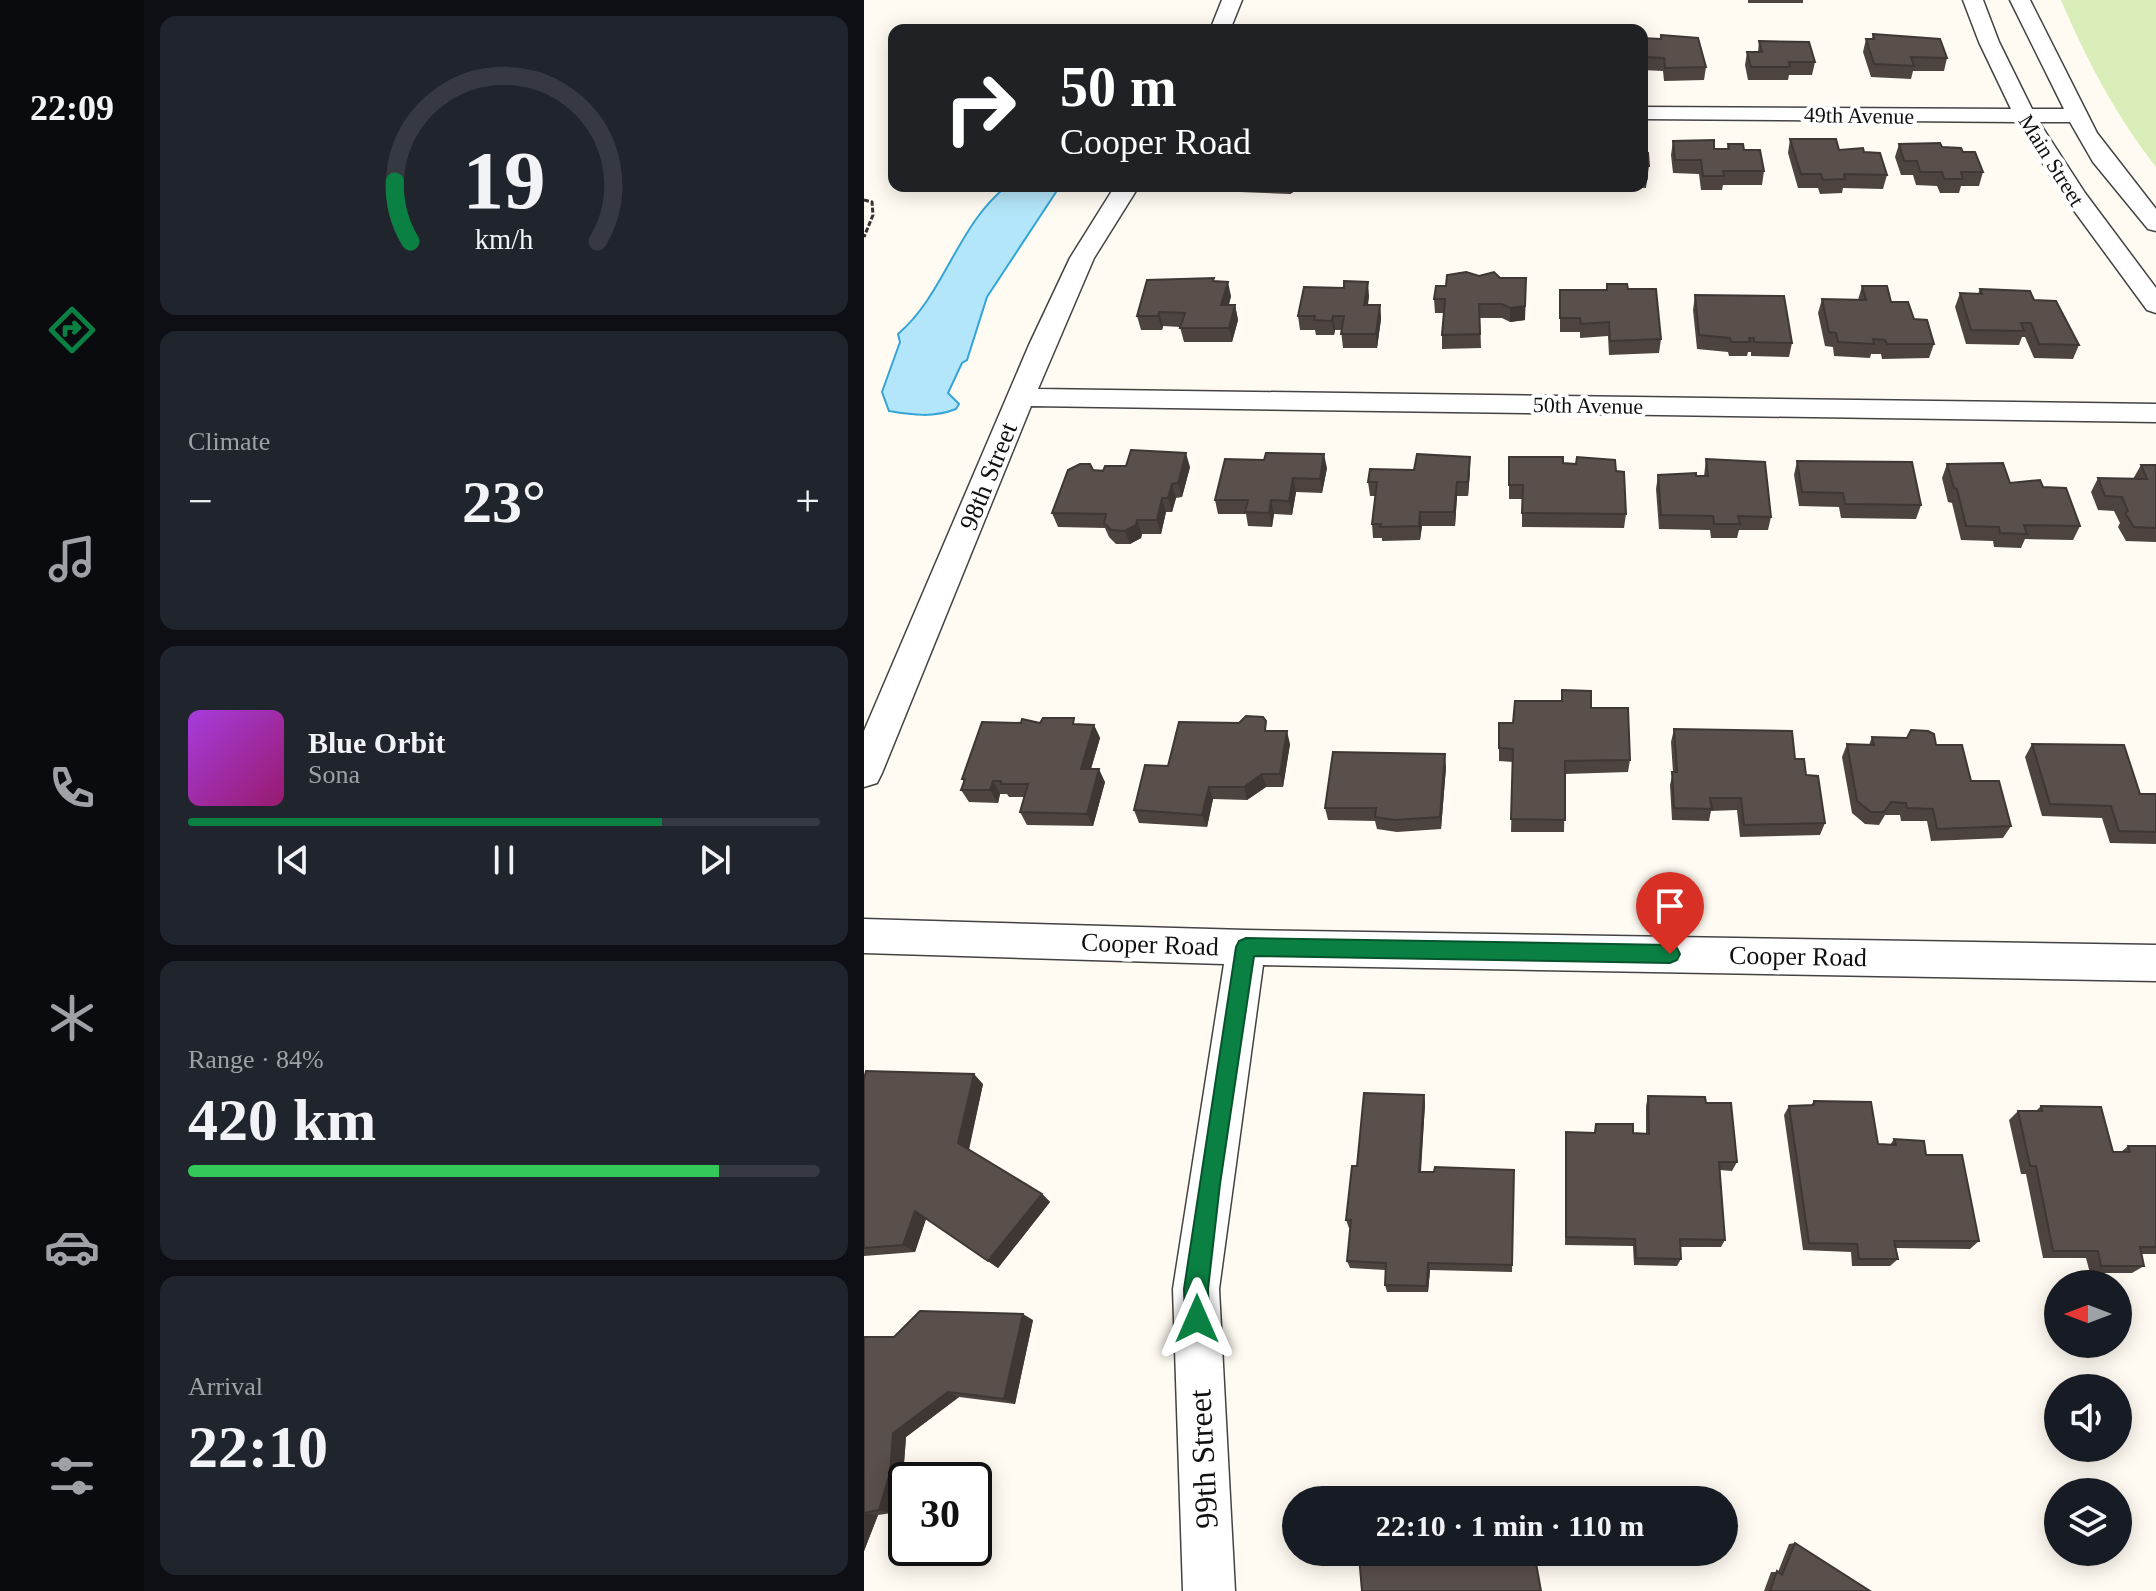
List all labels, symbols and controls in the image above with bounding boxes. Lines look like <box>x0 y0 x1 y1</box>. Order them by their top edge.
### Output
icon: right <box>928 56 1032 160</box>
text: 50 m <box>1060 56 1177 118</box>
text: 22:09 <box>30 88 114 128</box>
street label: 49th Avenue <box>1804 102 1914 129</box>
street label: Main Street <box>2014 110 2090 211</box>
text: Cooper Road <box>1060 122 1251 162</box>
text: 19 <box>462 133 546 225</box>
text: km/h <box>475 224 533 255</box>
icon: directions <box>44 302 100 358</box>
street label: 50th Avenue <box>1533 392 1643 419</box>
street label: 98th Street <box>954 417 1023 534</box>
text: Climate <box>188 427 270 456</box>
text: 23° <box>462 469 546 535</box>
text: − <box>188 477 213 526</box>
text: + <box>795 477 820 526</box>
icon: music <box>44 531 100 587</box>
text: Blue Orbit <box>308 726 446 759</box>
icon: phone <box>44 760 100 816</box>
text: Sona <box>308 760 360 789</box>
icon: previous <box>271 838 315 882</box>
icon: pause <box>482 838 526 882</box>
icon: next <box>693 838 737 882</box>
pin <box>1636 872 1704 954</box>
icon: arrive <box>1648 884 1692 928</box>
street label: Cooper Road <box>1081 928 1219 961</box>
street label: Cooper Road <box>1729 941 1867 972</box>
icon: climate <box>44 990 100 1046</box>
text: Range · 84% <box>188 1045 324 1074</box>
text: 420 km <box>188 1087 376 1153</box>
icon: car <box>44 1219 100 1275</box>
north arrow <box>2044 1270 2132 1358</box>
map controls <box>2044 1270 2132 1566</box>
position arrow <box>1155 1277 1239 1361</box>
text: Arrival <box>188 1372 263 1401</box>
button: sound <box>2044 1374 2132 1462</box>
street label: 99th Street <box>1181 1388 1225 1530</box>
text: 22:10 <box>188 1414 328 1480</box>
icon: filters <box>44 1448 100 1504</box>
speed limit sign: 30 <box>888 1462 992 1566</box>
button: layers <box>2044 1478 2132 1566</box>
text: 22:10 · 1 min · 110 m <box>1376 1509 1644 1542</box>

